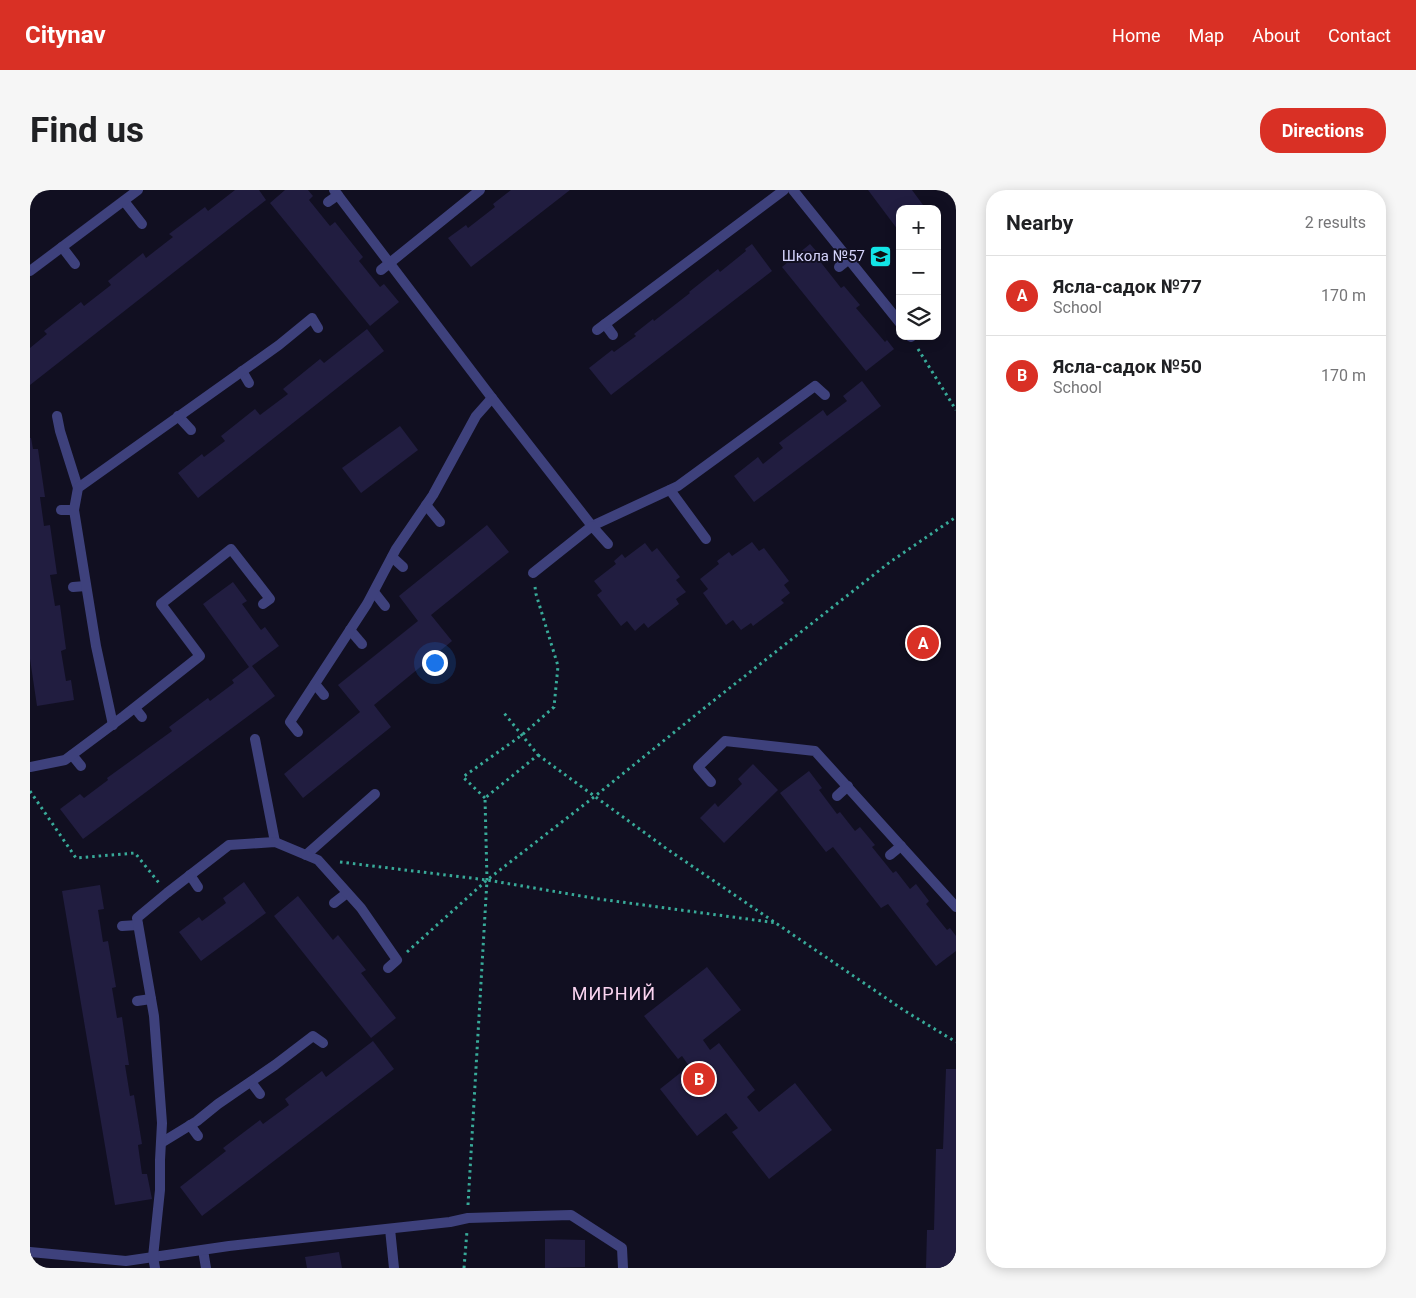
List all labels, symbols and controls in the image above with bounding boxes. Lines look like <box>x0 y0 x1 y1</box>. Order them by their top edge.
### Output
text: Citynav <box>25 21 106 49</box>
text: Home <box>1112 25 1161 46</box>
text: Map <box>1189 25 1224 46</box>
text: About <box>1252 25 1300 46</box>
text: Contact <box>1328 25 1391 46</box>
button: Directions <box>1260 108 1386 153</box>
text: Find us <box>30 110 144 151</box>
map controls <box>896 205 941 340</box>
button: + <box>896 205 941 250</box>
text: Nearby <box>1006 211 1073 235</box>
text: 2 results <box>1305 213 1366 232</box>
school or university icon: Школа №57 <box>869 244 893 268</box>
place label: Школа №57 <box>782 247 865 265</box>
button: − <box>896 250 941 295</box>
text: Ясла-садок №77 <box>1053 275 1202 298</box>
text: A <box>1017 286 1027 305</box>
text: 170 m <box>1321 286 1366 305</box>
button: layers <box>896 295 941 340</box>
text: School <box>1053 298 1102 317</box>
text: Ясла-садок №50 <box>1053 355 1202 378</box>
text: B <box>1017 366 1027 385</box>
text: 170 m <box>1321 366 1366 385</box>
text: School <box>1053 378 1102 397</box>
pin: A <box>907 624 939 662</box>
your location <box>422 650 448 676</box>
district label: МИРНИЙ <box>572 983 656 1004</box>
pin: B <box>683 1060 715 1098</box>

